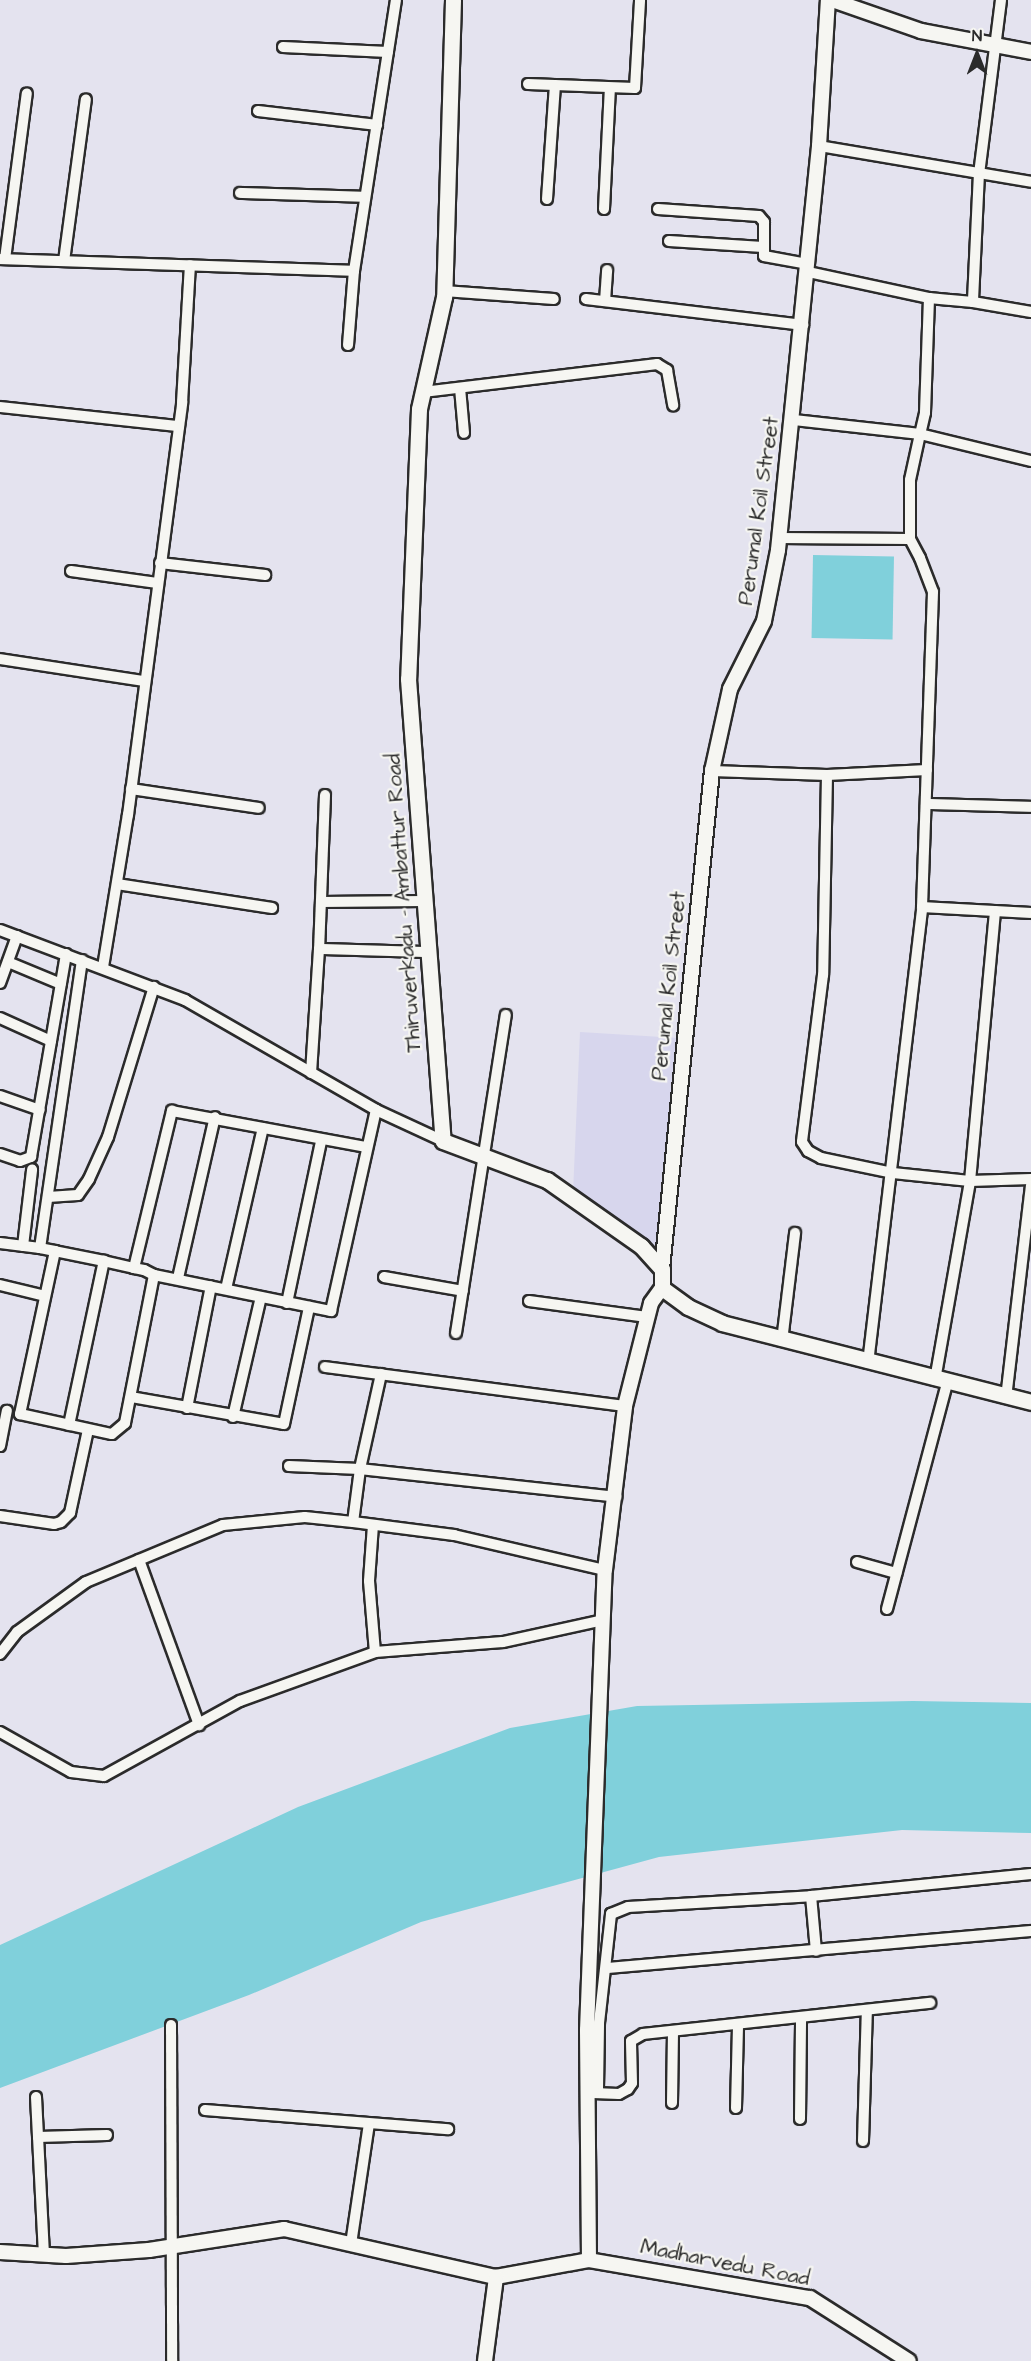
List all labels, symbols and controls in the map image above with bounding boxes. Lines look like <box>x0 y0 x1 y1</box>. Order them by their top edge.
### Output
north arrow <box>947 24 1007 84</box>
text: N <box>972 25 982 47</box>
street label: Perumal Koil Street <box>733 415 785 607</box>
street label: Thiruverkadu - Ambattur Road <box>381 753 427 1053</box>
street label: Perumal Koil Street <box>647 890 691 1082</box>
street label: Madharvedu Road <box>638 2234 812 2292</box>

